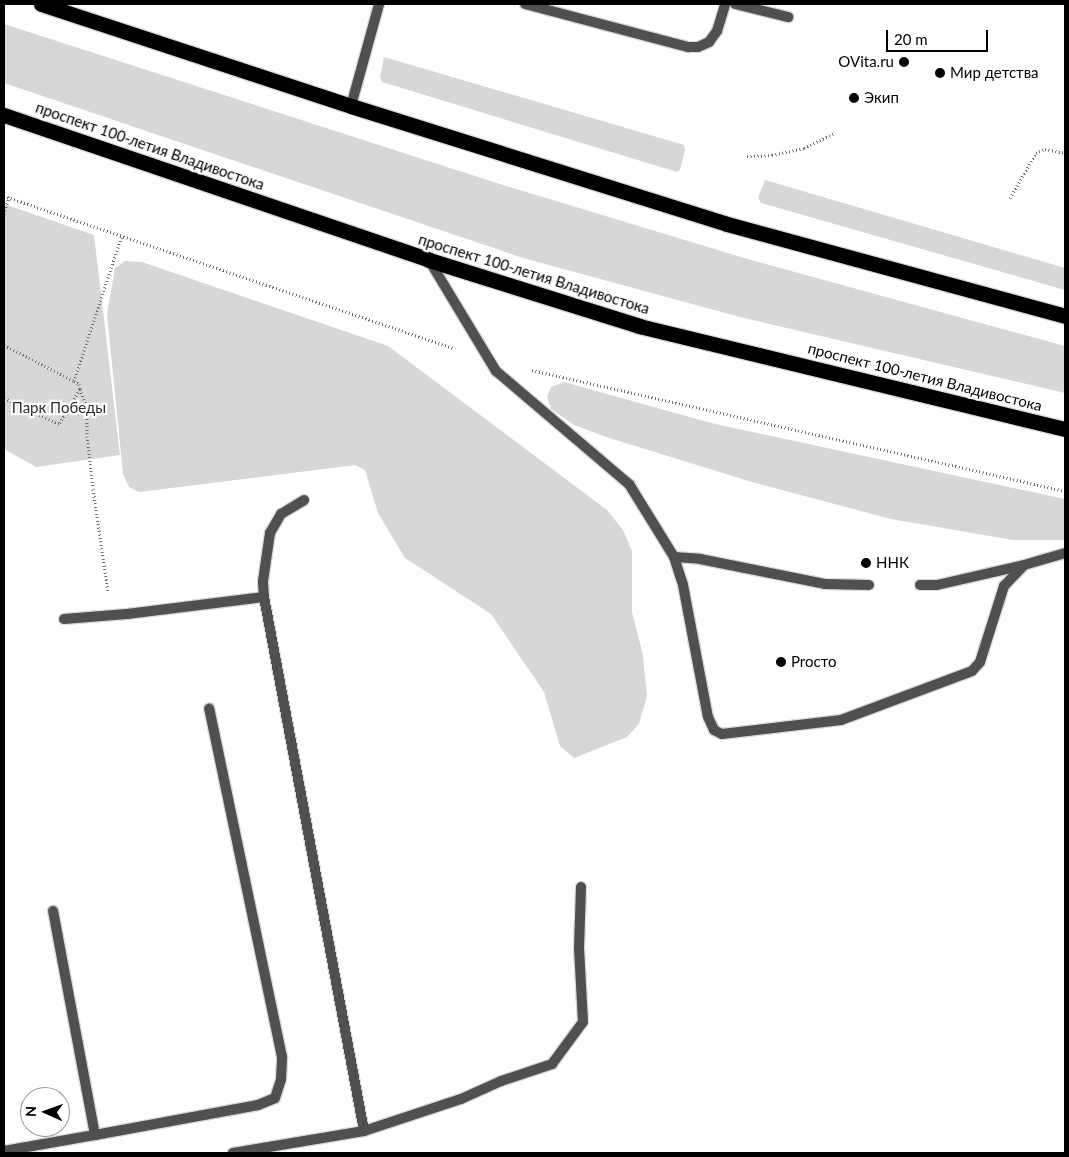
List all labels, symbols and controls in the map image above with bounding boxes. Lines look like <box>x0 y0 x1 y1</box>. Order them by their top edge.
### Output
scale bar <box>889 20 992 52</box>
text: 20 m <box>894 30 928 48</box>
place label: OVita.ru <box>838 53 894 71</box>
marker: OVita.ru <box>898 56 910 68</box>
place label: Мир детства <box>950 64 1039 82</box>
marker: Мир детства <box>934 67 946 79</box>
place label: Экип <box>864 89 899 107</box>
marker: Экип <box>848 92 860 104</box>
street label: проспект 100-летия Владивостока <box>33 98 267 194</box>
street label: проспект 100-летия Владивостока <box>416 230 652 318</box>
street label: проспект 100-летия Владивостока <box>806 339 1044 415</box>
park label: Парк Победы <box>12 399 106 417</box>
place label: ННК <box>876 554 909 572</box>
marker: ННК <box>860 557 872 569</box>
place label: Proсто <box>791 653 836 671</box>
marker: Proсто <box>775 656 787 668</box>
north arrow <box>20 1087 70 1137</box>
text: N <box>22 1106 39 1117</box>

